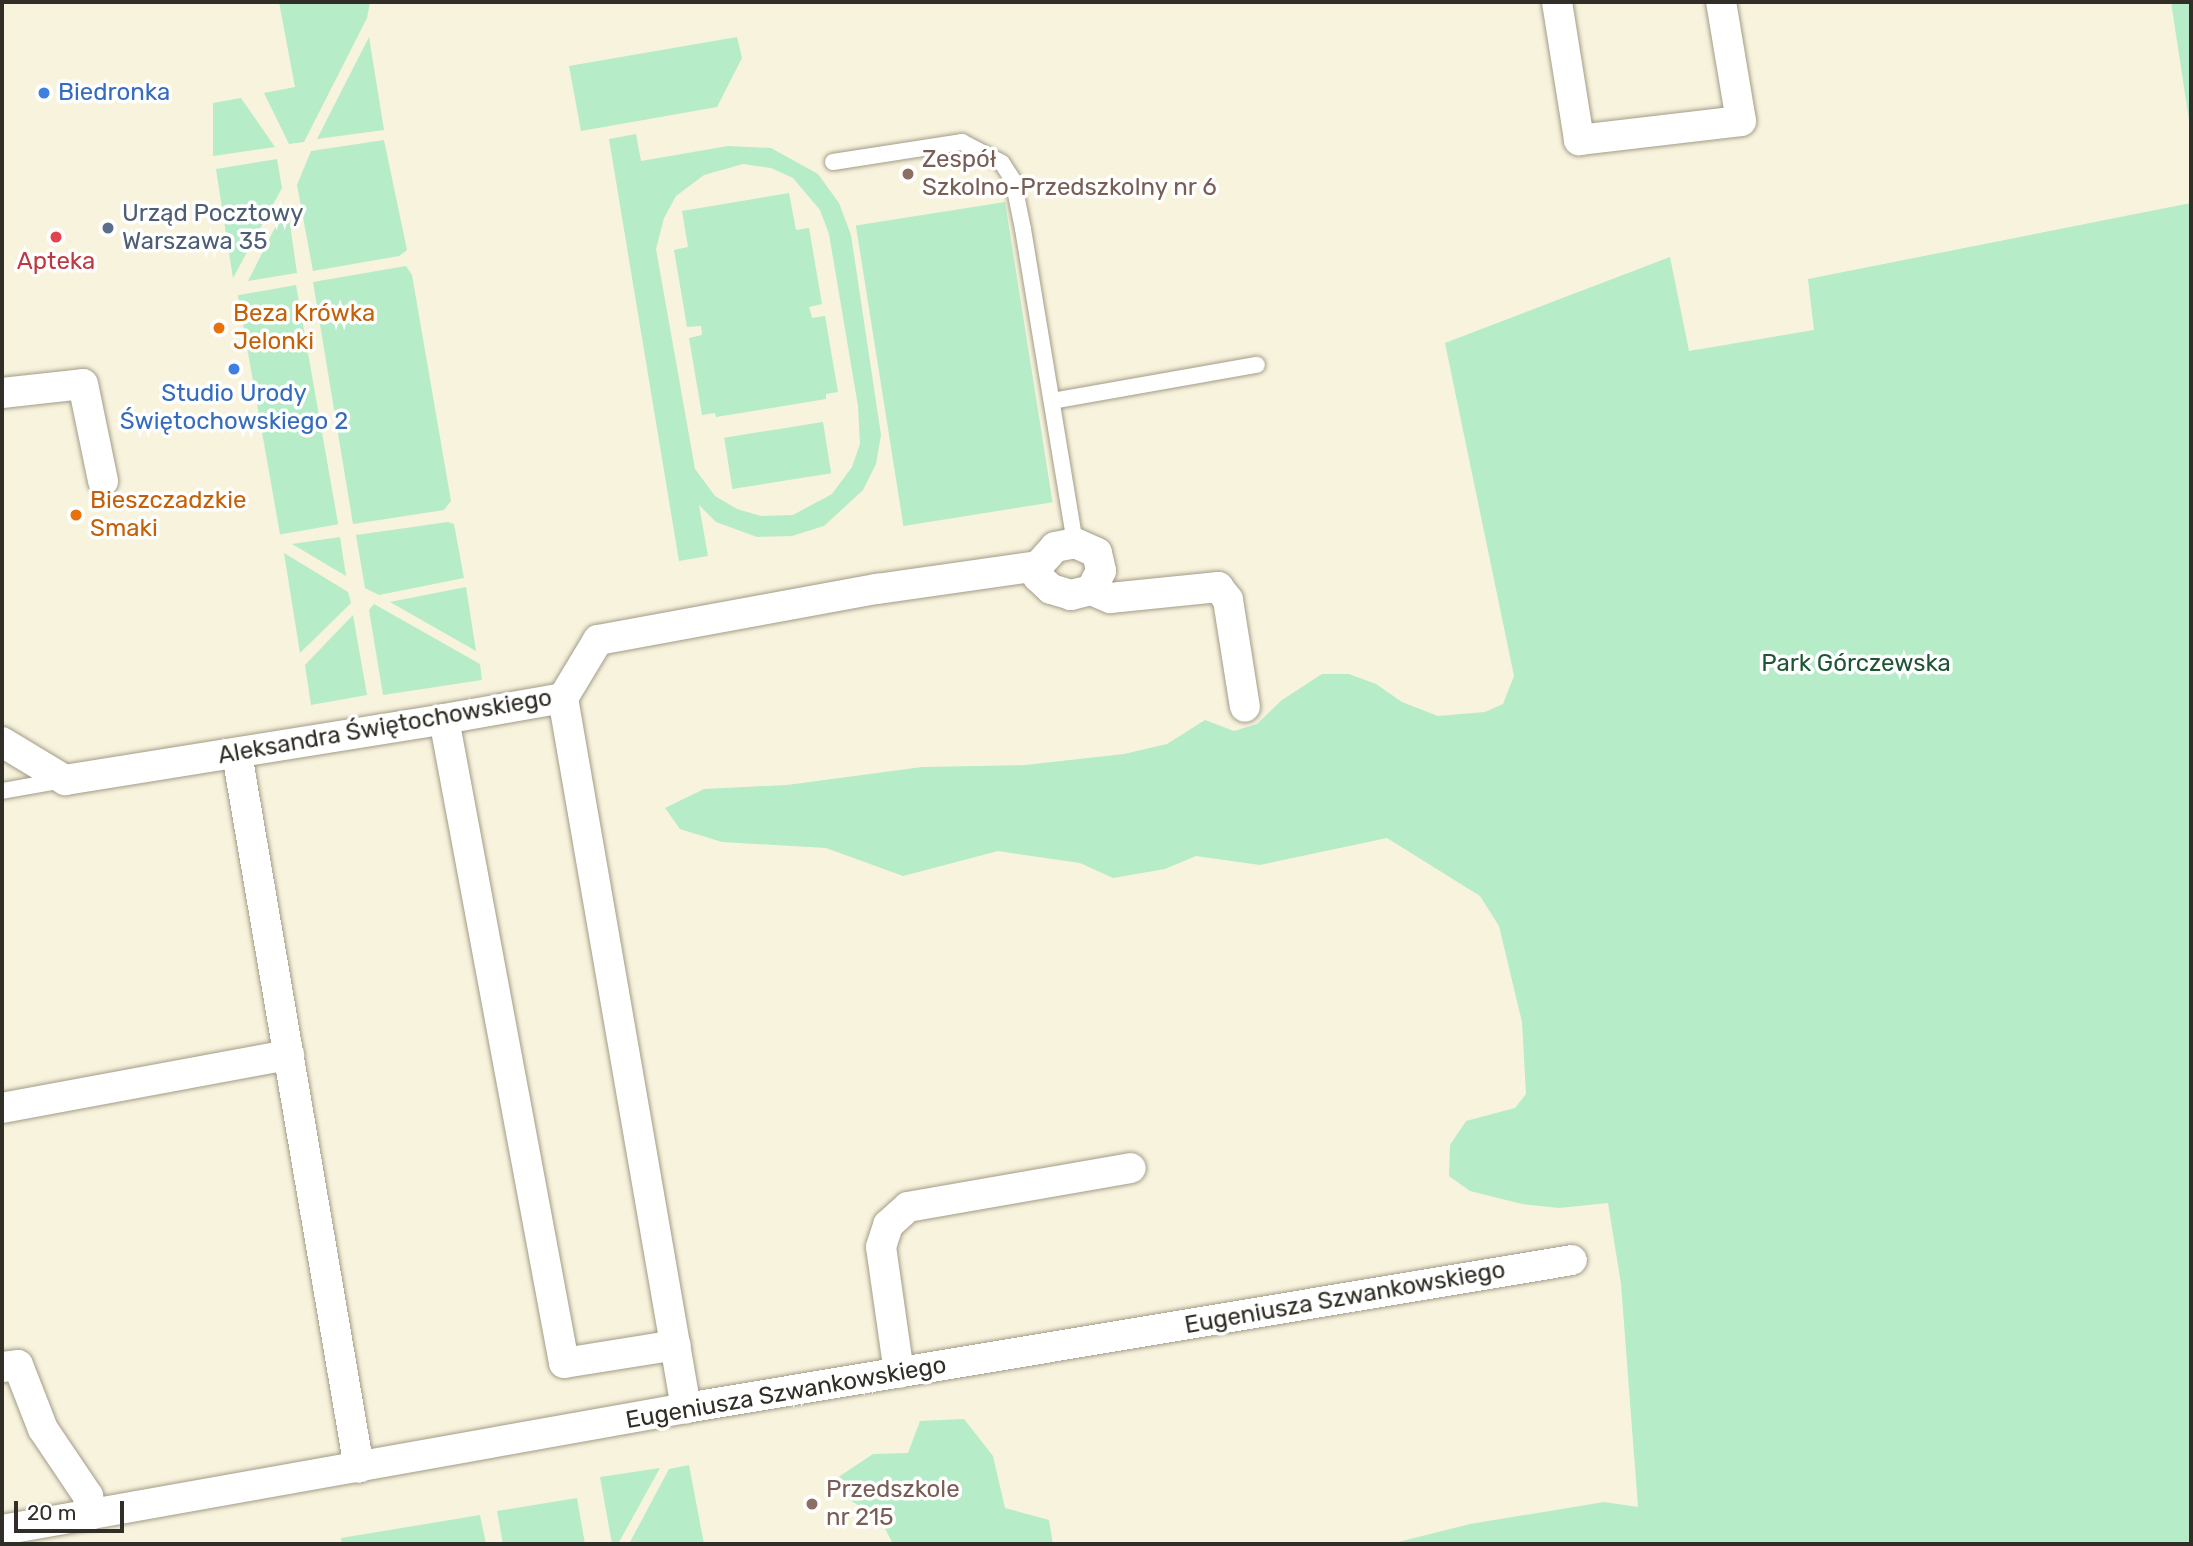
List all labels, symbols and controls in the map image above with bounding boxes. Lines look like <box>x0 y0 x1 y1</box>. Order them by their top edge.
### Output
place label: Biedronka <box>58 79 170 107</box>
marker: Biedronka <box>36 85 52 101</box>
place label: Zespół Szkolno-Przedszkolny nr 6 <box>922 146 1218 202</box>
marker: Zespół Szkolno-Przedszkolny nr 6 <box>900 166 916 182</box>
place label: Urząd Pocztowy Warszawa 35 <box>122 200 303 256</box>
marker: Urząd Pocztowy Warszawa 35 <box>100 220 116 236</box>
marker: Apteka <box>48 229 64 245</box>
place label: Apteka <box>17 248 95 276</box>
place label: Beza Krówka Jelonki <box>233 300 375 356</box>
marker: Beza Krówka Jelonki <box>211 320 227 336</box>
marker: Studio Urody Świętochowskiego 2 <box>226 361 242 377</box>
place label: Studio Urody Świętochowskiego 2 <box>120 380 348 436</box>
place label: Bieszczadzkie Smaki <box>90 487 246 543</box>
marker: Bieszczadzkie Smaki <box>68 507 84 523</box>
park label: Park Górczewska <box>1761 650 1951 678</box>
street label: Aleksandra Świętochowskiego <box>216 683 554 771</box>
street label: Eugeniusza Szwankowskiego <box>1182 1256 1508 1340</box>
street label: Eugeniusza Szwankowskiego <box>623 1351 949 1435</box>
place label: Przedszkole nr 215 <box>826 1476 960 1532</box>
scale bar <box>18 1486 128 1530</box>
marker: Przedszkole nr 215 <box>804 1496 820 1512</box>
text: 20 m <box>27 1500 76 1525</box>

